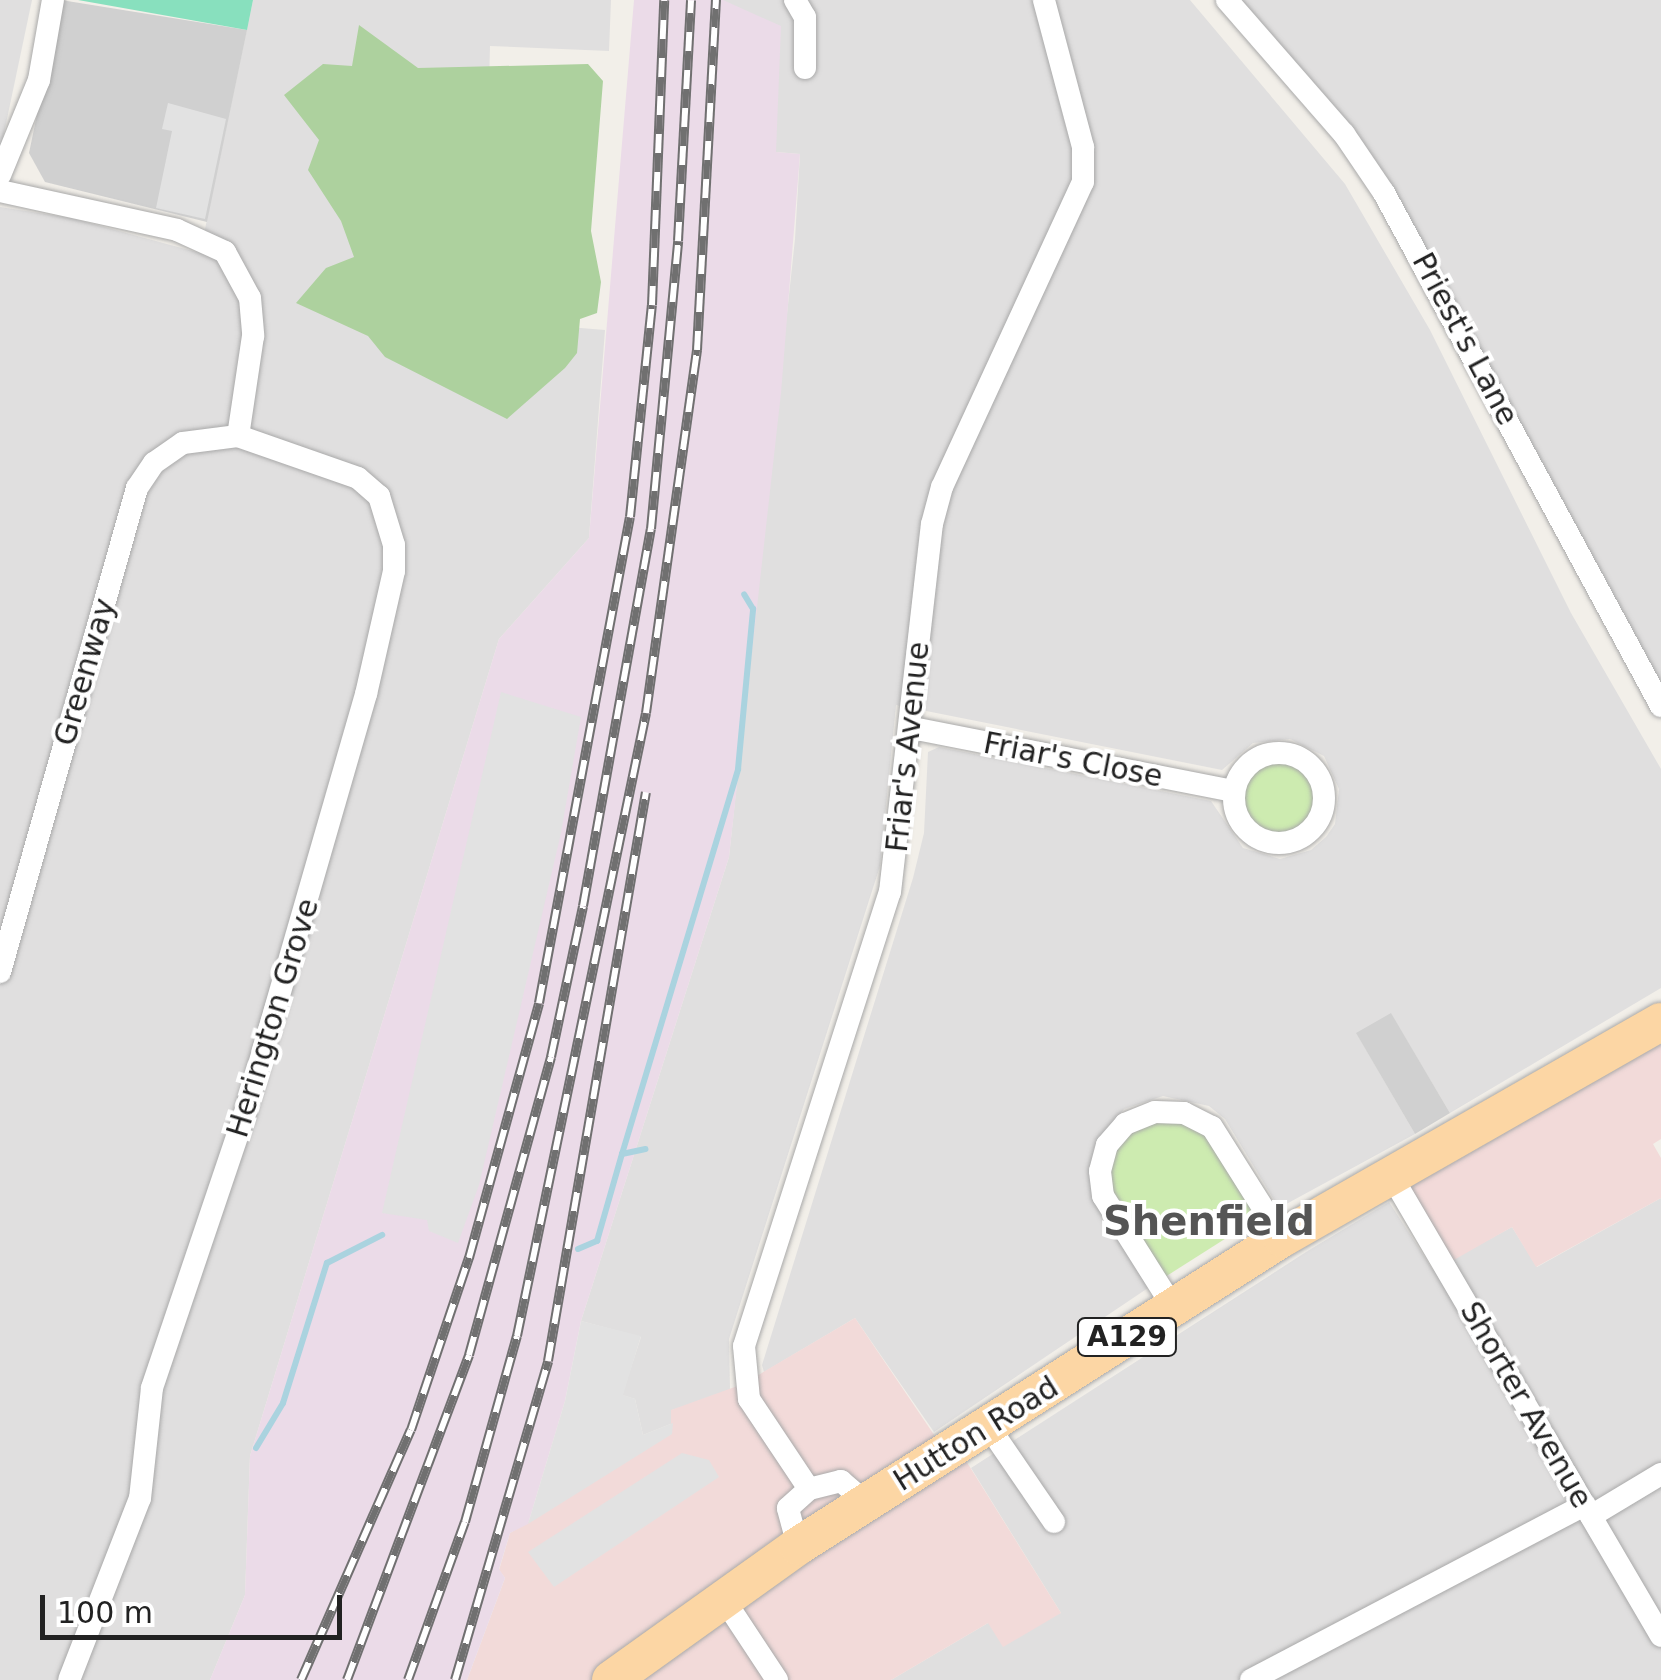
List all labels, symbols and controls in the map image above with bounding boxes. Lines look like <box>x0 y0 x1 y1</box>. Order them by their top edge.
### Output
street label: Priest's Lane <box>1404 247 1526 431</box>
street label: Greenway <box>47 594 123 750</box>
street label: Friar's Avenue <box>879 640 937 854</box>
street label: Friar's Close <box>980 725 1166 795</box>
street label: Herington Grove <box>220 894 326 1142</box>
district label: Shenfield <box>1103 1197 1315 1245</box>
street label: Shorter Avenue <box>1452 1295 1600 1515</box>
road number: A129 <box>1074 1314 1180 1360</box>
street label: Hutton Road <box>887 1369 1065 1499</box>
scale bar <box>45 1575 348 1637</box>
text: 100 m <box>57 1595 153 1630</box>

